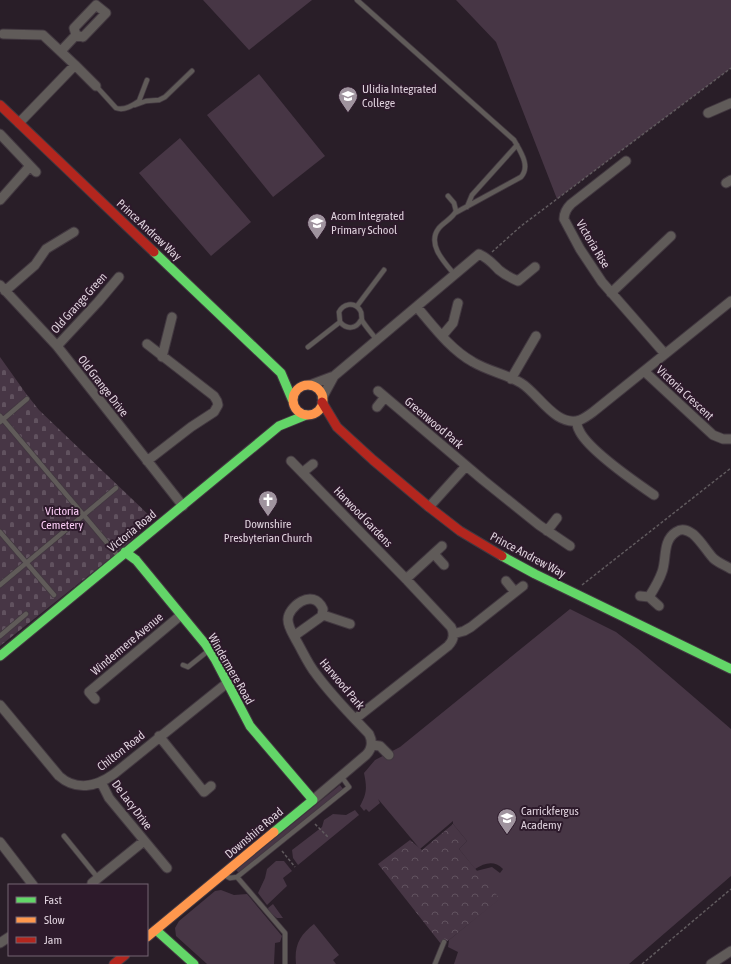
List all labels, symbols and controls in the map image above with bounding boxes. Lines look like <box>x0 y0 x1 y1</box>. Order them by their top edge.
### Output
place label: Ulidia Integrated College <box>362 82 437 110</box>
school or university icon: Ulidia Integrated College <box>337 85 359 113</box>
street label: Prince Andrew Way <box>114 196 184 264</box>
place label: Acorn Integrated Primary School <box>331 209 404 237</box>
school or university icon: Acorn Integrated Primary School <box>306 212 328 240</box>
street label: Victoria Rise <box>573 217 613 271</box>
street label: Old Grange Green <box>48 270 110 336</box>
street label: Old Grange Drive <box>75 353 131 419</box>
street label: Victoria Crescent <box>653 363 717 424</box>
street label: Greenwood Park <box>402 394 467 452</box>
street label: Harwood Gardens <box>331 484 395 550</box>
church icon: Downshire Presbyterian Church <box>257 489 279 517</box>
park label: Victoria Cemetery <box>41 504 83 532</box>
street label: Victoria Road <box>105 507 159 555</box>
place label: Downshire Presbyterian Church <box>224 517 312 545</box>
street label: Prince Andrew Way <box>488 529 568 581</box>
street label: Windermere Avenue <box>88 610 166 678</box>
street label: Windermere Road <box>205 631 257 707</box>
street label: Harwood Park <box>317 656 368 713</box>
street label: Chilton Road <box>94 728 148 774</box>
street label: De Lacy Drive <box>109 777 155 833</box>
place label: Carrickfergus Academy <box>521 804 579 832</box>
street label: Downshire Road <box>222 805 286 861</box>
school or university icon: Carrickfergus Academy <box>496 807 518 835</box>
legend <box>8 884 148 956</box>
text: Fast <box>44 893 62 907</box>
text: Slow <box>44 913 65 927</box>
text: Jam <box>44 933 62 947</box>

